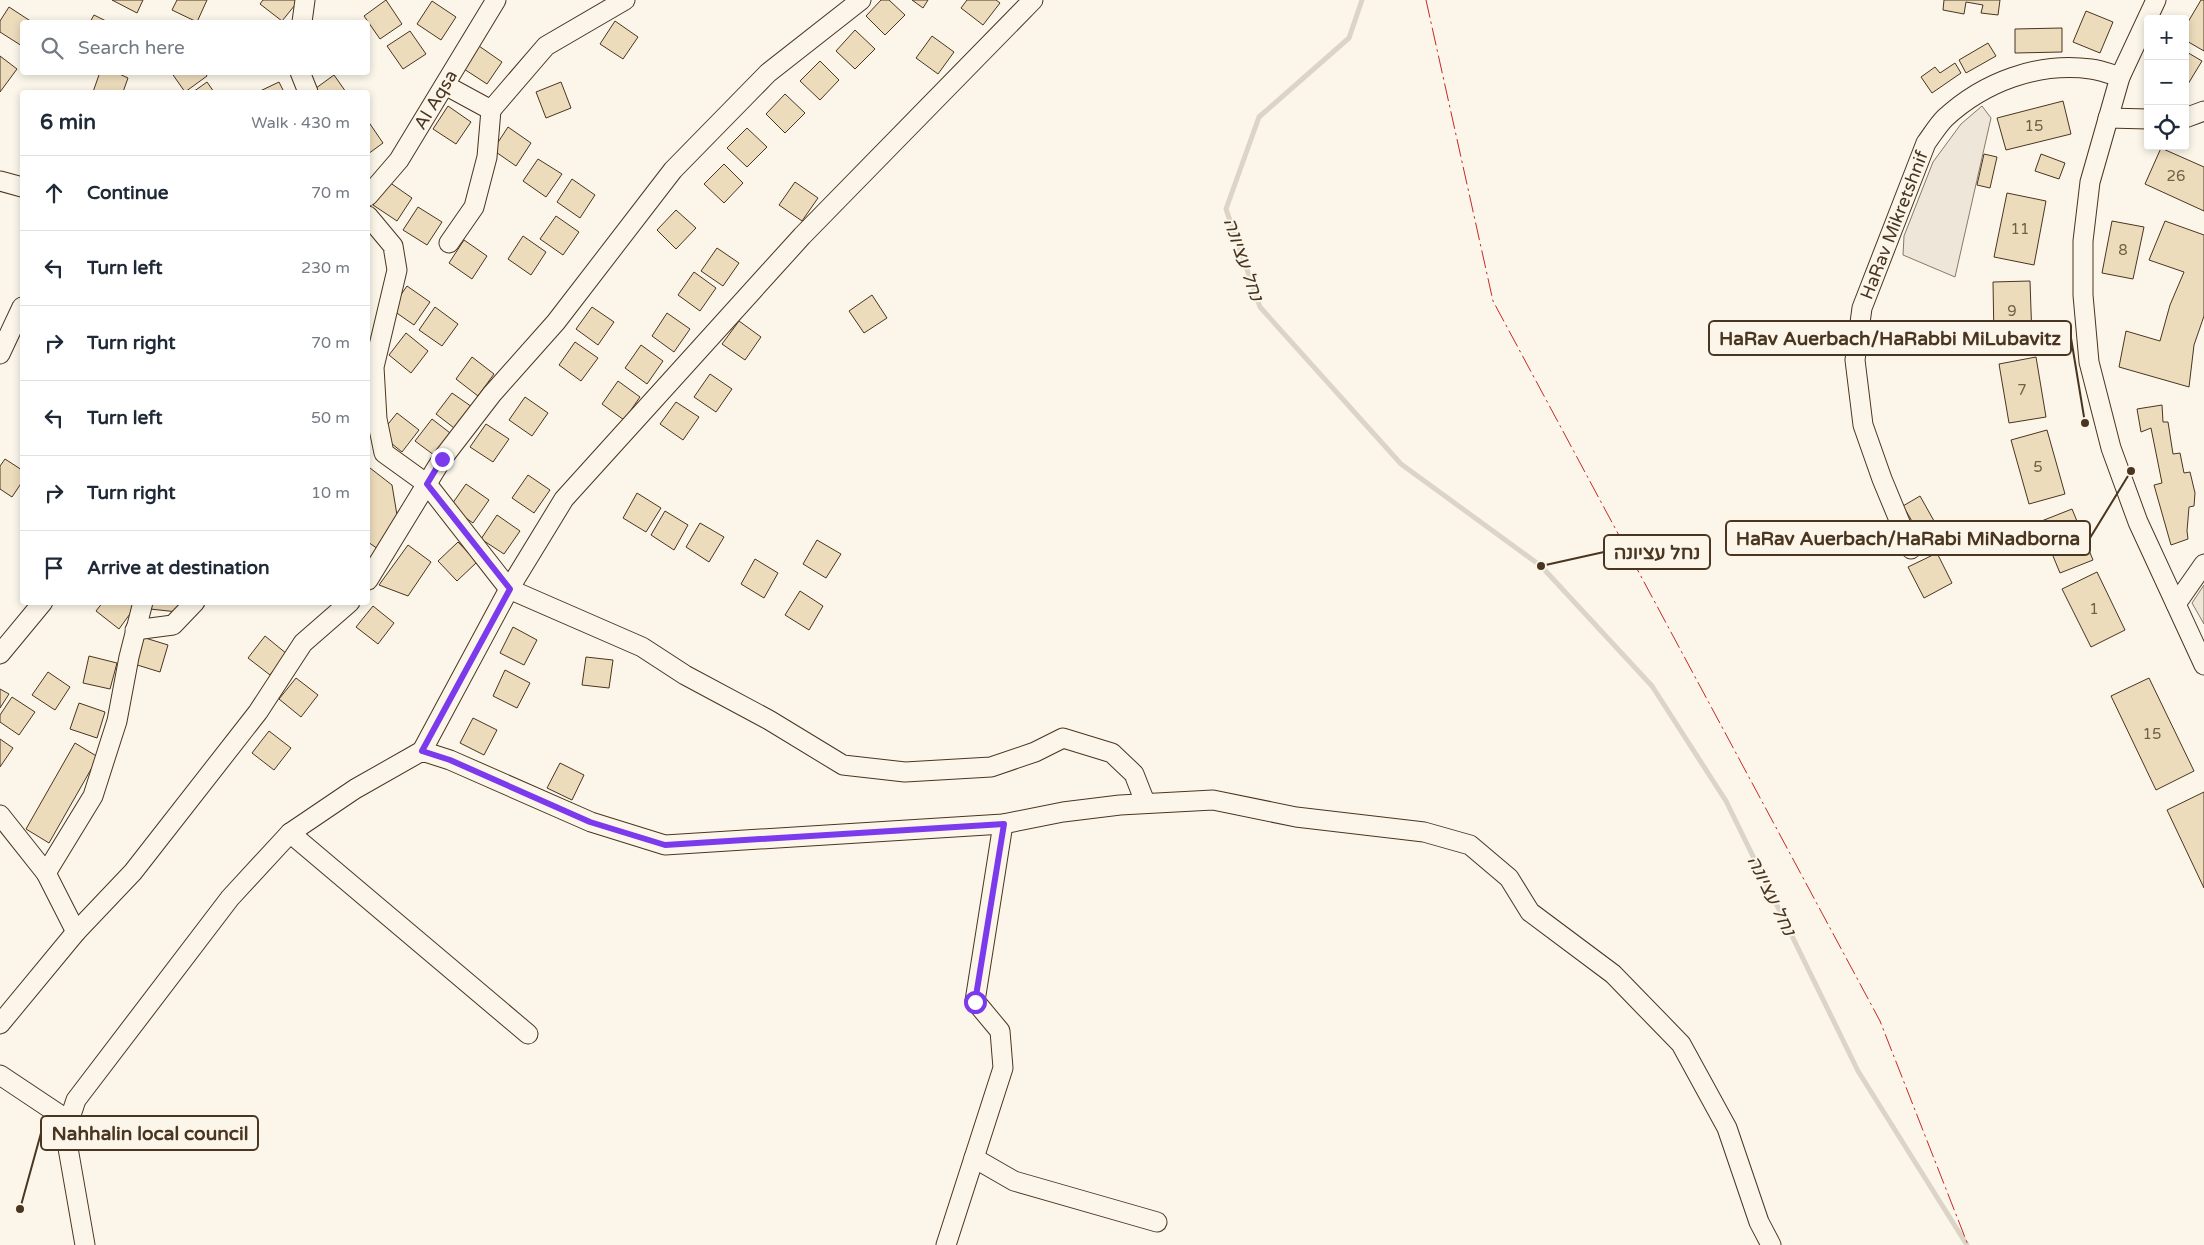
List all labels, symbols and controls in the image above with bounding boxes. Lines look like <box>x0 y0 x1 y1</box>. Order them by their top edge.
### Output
map controls <box>2144 15 2189 150</box>
button: + <box>2144 15 2189 60</box>
search box <box>20 20 370 75</box>
icon: search <box>38 34 66 62</box>
text: Search here <box>78 37 185 59</box>
button: − <box>2144 60 2189 105</box>
street label: Al Aqsa <box>409 66 462 134</box>
button: locate <box>2144 105 2189 150</box>
text: 6 min <box>40 110 96 135</box>
text: Walk · 430 m <box>251 113 350 133</box>
house number: 15 <box>2025 117 2043 135</box>
street label: HaRav Mikretshnif <box>1855 147 1933 302</box>
house number: 26 <box>2167 167 2185 185</box>
icon: ahead <box>40 179 68 207</box>
text: Continue <box>87 182 169 204</box>
text: 70 m <box>311 183 350 203</box>
water label: נחל עציונה <box>1219 215 1268 305</box>
house number: 11 <box>2011 220 2029 238</box>
house number: 8 <box>2118 241 2128 259</box>
icon: left <box>40 254 68 282</box>
text: Turn left <box>87 257 163 279</box>
text: 230 m <box>301 258 350 278</box>
house number: 9 <box>2007 302 2017 320</box>
callout: HaRav Auerbach/HaRabbi MiLubavitz <box>1709 321 2071 355</box>
text: HaRav Auerbach/HaRabbi MiLubavitz <box>1719 328 2062 350</box>
icon: right <box>40 329 68 357</box>
text: Turn right <box>87 332 175 354</box>
text: 70 m <box>311 333 350 353</box>
house number: 7 <box>2017 381 2027 399</box>
icon: left <box>40 404 68 432</box>
text: Turn left <box>87 407 163 429</box>
text: 50 m <box>311 408 350 428</box>
route end <box>431 448 454 471</box>
house number: 5 <box>2033 458 2043 476</box>
icon: right <box>40 479 68 507</box>
text: Turn right <box>87 482 175 504</box>
text: 10 m <box>311 483 350 503</box>
callout: HaRav Auerbach/HaRabi MiNadborna <box>1726 521 2090 555</box>
text: HaRav Auerbach/HaRabi MiNadborna <box>1736 528 2080 550</box>
callout: נחל עציונה <box>1604 535 1710 569</box>
text: נחל עציונה <box>1614 542 1700 564</box>
icon: arrive <box>40 554 68 582</box>
text: Arrive at destination <box>87 557 270 579</box>
house number: 1 <box>2089 600 2099 618</box>
house number: 15 <box>2143 725 2161 743</box>
water label: נחל עציונה <box>1742 852 1801 940</box>
route start <box>964 991 987 1014</box>
callout: Nahhalin local council <box>41 1116 258 1150</box>
text: Nahhalin local council <box>52 1123 248 1145</box>

